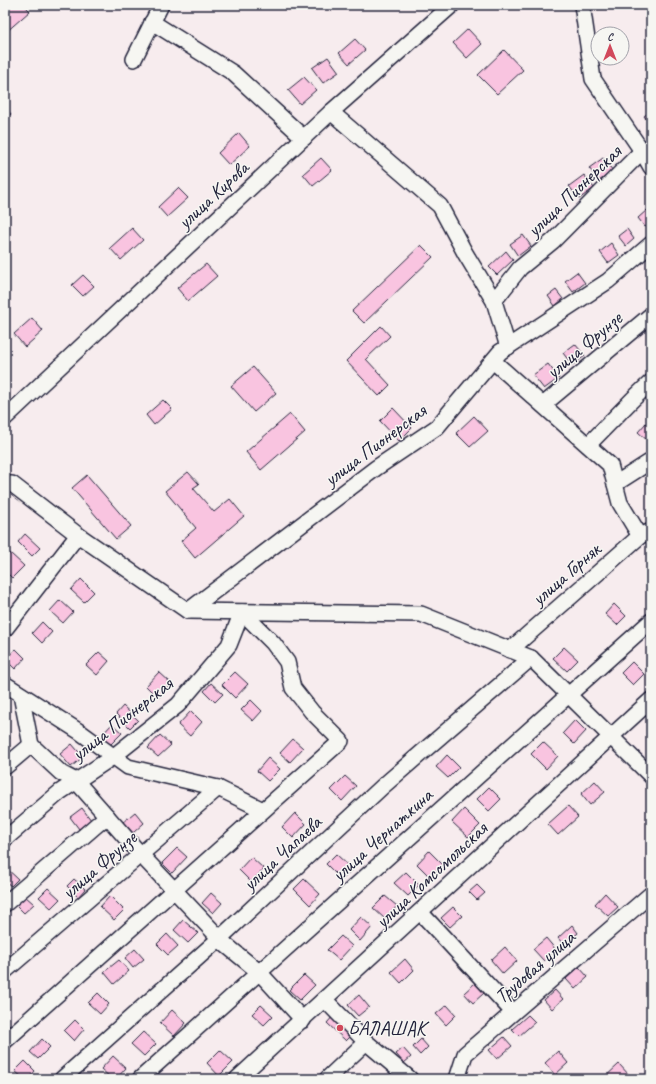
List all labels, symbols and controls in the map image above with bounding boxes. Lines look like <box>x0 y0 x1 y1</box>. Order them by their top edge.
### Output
north arrow <box>590 26 630 66</box>
text: С <box>607 29 614 43</box>
street label: улица Пионерская <box>521 139 628 243</box>
street label: улица Кирова <box>171 155 255 235</box>
street label: улица Фрунзе <box>540 305 628 385</box>
street label: улица Пионерская <box>318 397 432 492</box>
street label: улица Горняк <box>526 536 607 611</box>
street label: улица Пионерская <box>66 671 179 767</box>
street label: улица Чернаткина <box>325 782 439 888</box>
street label: улица Чапаева <box>236 809 328 897</box>
street label: улица Комсомольская <box>369 815 494 934</box>
street label: улица Фрунзе <box>55 825 143 905</box>
street label: Трудовая улица <box>490 924 581 1009</box>
place label: БАЛАШАК <box>348 1016 430 1041</box>
marker: БАЛАШАК <box>335 1023 345 1033</box>

